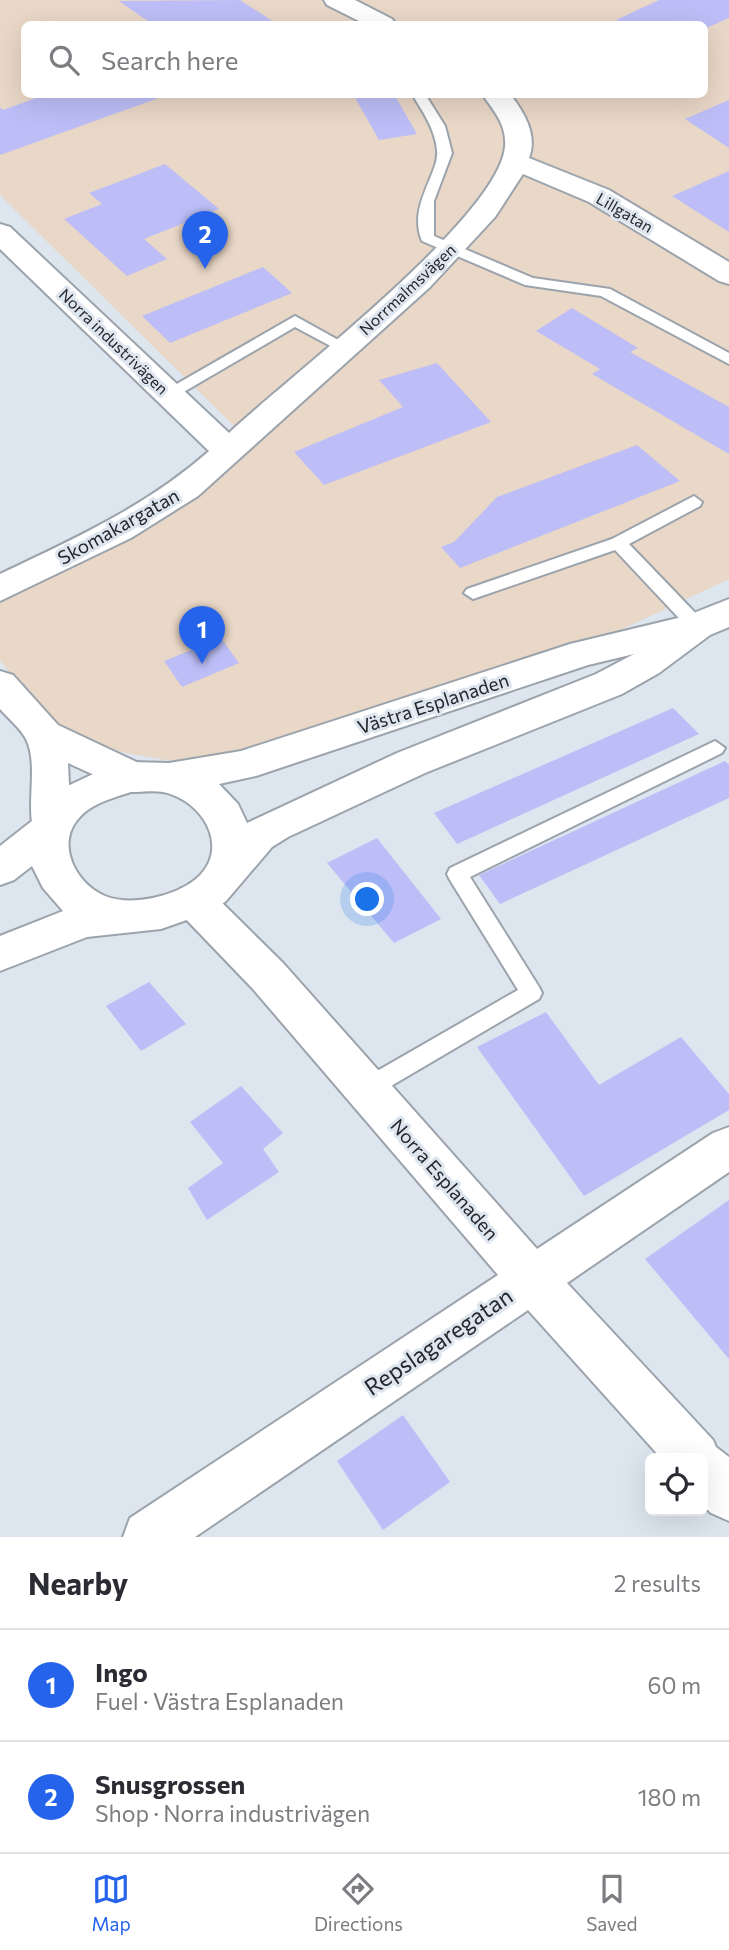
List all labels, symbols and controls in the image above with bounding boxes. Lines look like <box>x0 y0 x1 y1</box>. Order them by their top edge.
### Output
search box <box>21 21 708 98</box>
icon: search <box>45 41 83 79</box>
text: Search here <box>101 44 239 75</box>
street label: Lillgatan <box>593 188 657 236</box>
pin: 2 <box>182 211 228 269</box>
street label: Norrmalmsvägen <box>355 240 459 338</box>
street label: Norra industrivägen <box>56 284 172 398</box>
street label: Skomakargatan <box>53 483 183 569</box>
pin: 1 <box>179 606 225 664</box>
street label: Västra Esplanaden <box>354 668 512 738</box>
your location <box>350 882 384 916</box>
street label: Norra Esplanaden <box>386 1114 504 1244</box>
street label: Repslagaregatan <box>359 1281 517 1401</box>
map controls <box>645 1453 708 1516</box>
button: locate <box>645 1453 708 1516</box>
text: Nearby <box>28 1564 128 1601</box>
text: 2 results <box>614 1569 701 1597</box>
text: Ingo <box>95 1656 148 1687</box>
text: 1 <box>46 1671 56 1699</box>
text: 60 m <box>648 1671 701 1699</box>
text: Fuel · Västra Esplanaden <box>95 1687 344 1715</box>
text: Snusgrossen <box>95 1768 245 1799</box>
text: 2 <box>44 1783 58 1811</box>
text: 180 m <box>638 1783 701 1811</box>
text: Shop · Norra industrivägen <box>95 1799 370 1827</box>
tab: Map <box>92 1870 131 1935</box>
tab: Directions <box>314 1870 403 1935</box>
tab: Saved <box>586 1870 637 1935</box>

